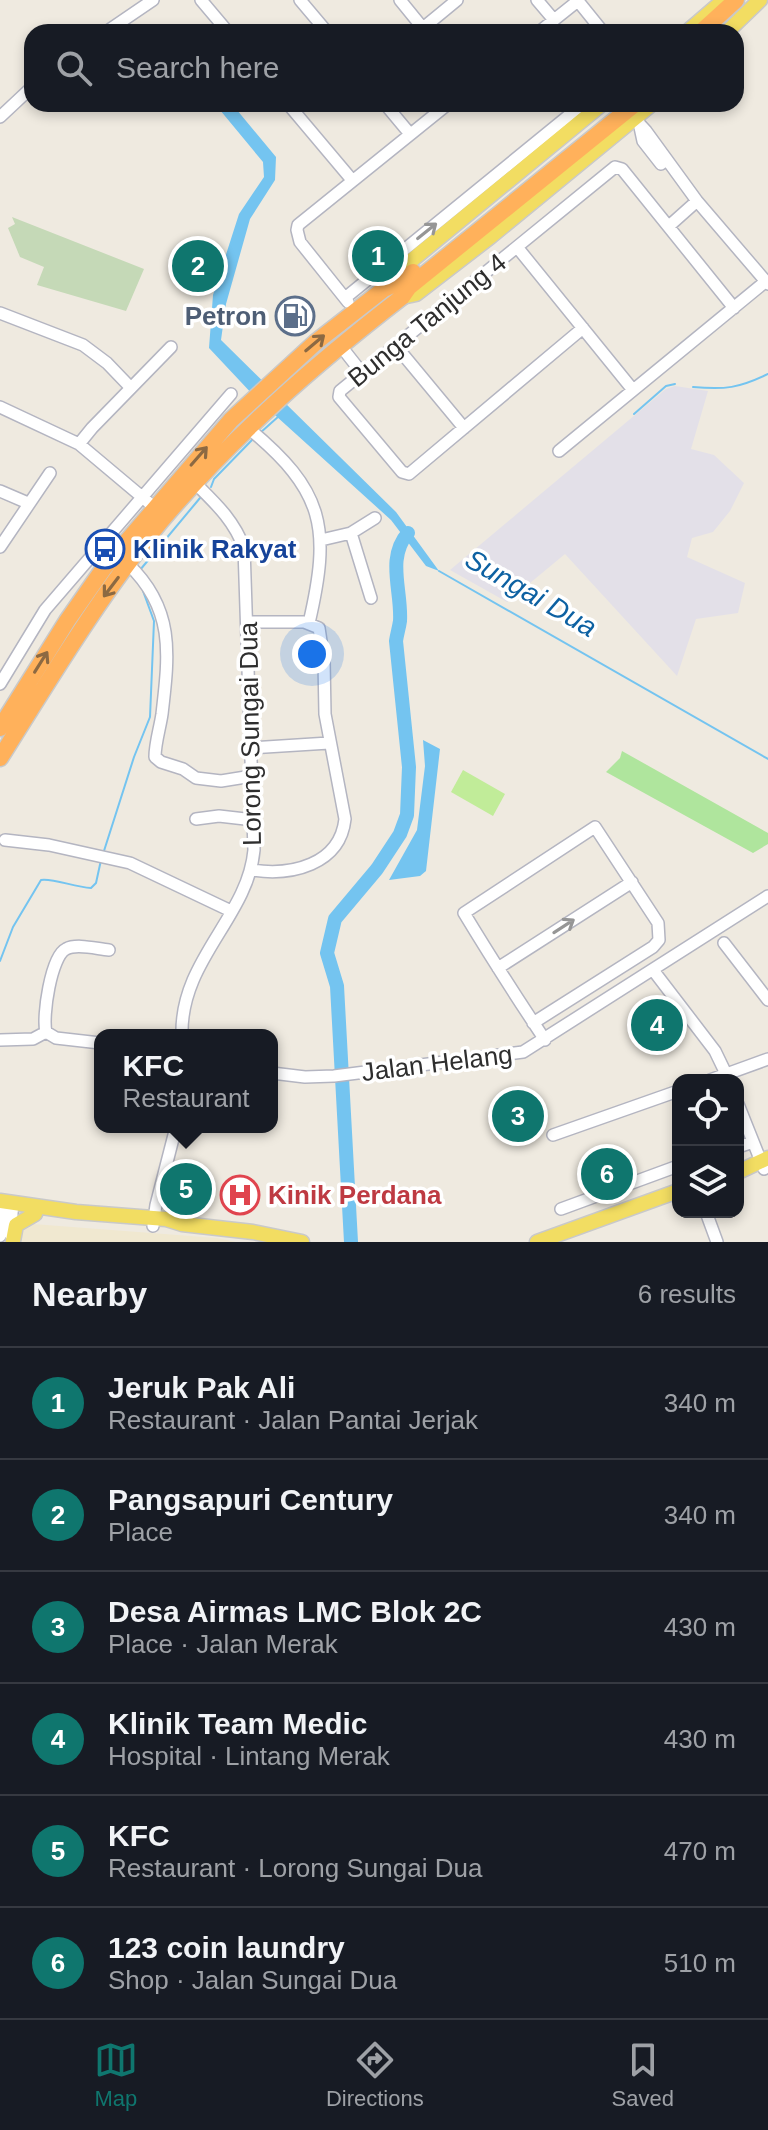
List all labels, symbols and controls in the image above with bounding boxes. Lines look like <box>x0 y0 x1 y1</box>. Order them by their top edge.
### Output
search box <box>24 24 744 112</box>
icon: search <box>52 46 96 90</box>
text: Search here <box>116 51 279 84</box>
one-way arrow <box>417 222 437 240</box>
pin: 1 <box>352 226 404 286</box>
pin: 2 <box>172 236 224 296</box>
street label: Bunga Tanjung 4 <box>342 247 512 393</box>
fuel station icon: Petron <box>274 295 316 337</box>
place label: Petron <box>185 301 267 331</box>
one-way arrow <box>304 334 325 352</box>
one-way arrow <box>190 447 208 467</box>
bus stop icon: Klinik Rakyat <box>84 528 126 570</box>
place label: Klinik Rakyat <box>133 534 297 564</box>
water label: Sungai Dua <box>460 543 602 643</box>
one-way arrow <box>103 576 120 597</box>
street label: Lorong Sungai Dua <box>233 621 267 846</box>
your location <box>292 634 332 674</box>
one-way arrow <box>34 651 50 674</box>
one-way arrow <box>552 917 575 933</box>
pin: 4 <box>631 995 683 1055</box>
popup <box>94 1029 278 1133</box>
street label: Jalan Helang <box>360 1039 514 1087</box>
text: KFC <box>122 1049 184 1082</box>
map controls <box>672 1074 744 1218</box>
button: locate <box>672 1074 744 1146</box>
text: Restaurant <box>122 1083 250 1113</box>
pin: 3 <box>492 1086 544 1146</box>
pin: 6 <box>581 1144 633 1204</box>
button: layers <box>672 1146 744 1218</box>
pin: 5 <box>160 1159 212 1219</box>
hospital icon: Kinik Perdana <box>219 1174 261 1216</box>
place label: Kinik Perdana <box>268 1180 442 1210</box>
text: Nearby <box>32 1275 147 1313</box>
text: 6 results <box>638 1279 736 1309</box>
text: Jeruk Pak Ali <box>108 1371 295 1404</box>
text: 1 <box>51 1388 65 1418</box>
text: 340 m <box>664 1388 736 1418</box>
text: Restaurant · Jalan Pantai Jerjak <box>108 1405 478 1435</box>
text: Pangsapuri Century <box>108 1483 393 1516</box>
text: 2 <box>51 1500 65 1530</box>
text: 340 m <box>664 1500 736 1530</box>
text: Place <box>108 1517 173 1547</box>
text: Desa Airmas LMC Blok 2C <box>108 1595 482 1628</box>
text: 3 <box>51 1612 65 1642</box>
text: 430 m <box>664 1612 736 1642</box>
text: Place · Jalan Merak <box>108 1629 338 1659</box>
text: Klinik Team Medic <box>108 1707 368 1740</box>
text: 4 <box>51 1724 65 1754</box>
text: 430 m <box>664 1724 736 1754</box>
text: Hospital · Lintang Merak <box>108 1741 390 1771</box>
text: KFC <box>108 1819 170 1852</box>
text: 5 <box>51 1836 65 1866</box>
text: 470 m <box>664 1836 736 1866</box>
text: Restaurant · Lorong Sungai Dua <box>108 1853 482 1883</box>
text: 123 coin laundry <box>108 1931 345 1964</box>
text: 6 <box>51 1948 65 1978</box>
text: 510 m <box>664 1948 736 1978</box>
text: Shop · Jalan Sungai Dua <box>108 1965 397 1995</box>
tab: Map <box>94 2038 138 2112</box>
tab: Directions <box>326 2038 424 2112</box>
tab: Saved <box>612 2038 674 2112</box>

